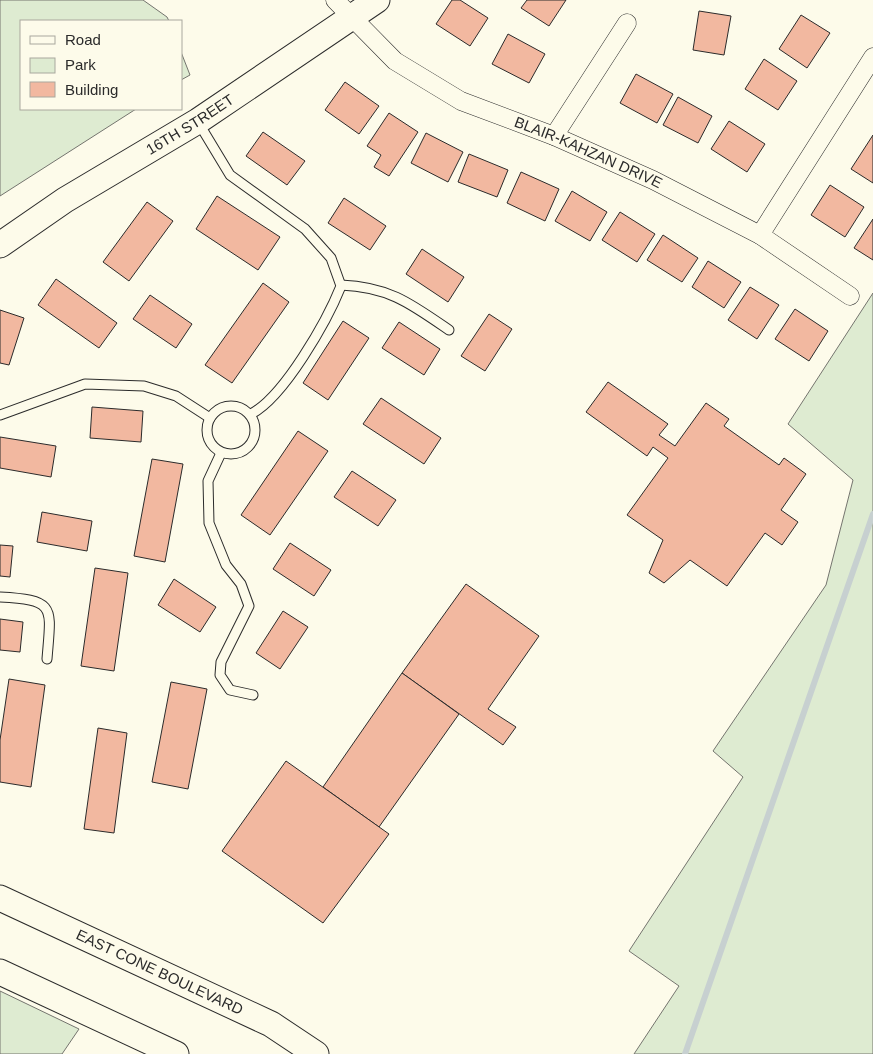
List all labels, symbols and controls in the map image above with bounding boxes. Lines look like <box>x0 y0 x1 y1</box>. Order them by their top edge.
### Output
legend <box>20 20 182 110</box>
text: Road <box>65 31 101 48</box>
text: Park <box>65 56 96 73</box>
text: Building <box>65 81 118 98</box>
street label: 16TH STREET <box>143 90 237 158</box>
street label: BLAIR-KAHZAN DRIVE <box>512 113 665 191</box>
street label: EAST CONE BOULEVARD <box>74 926 246 1018</box>

